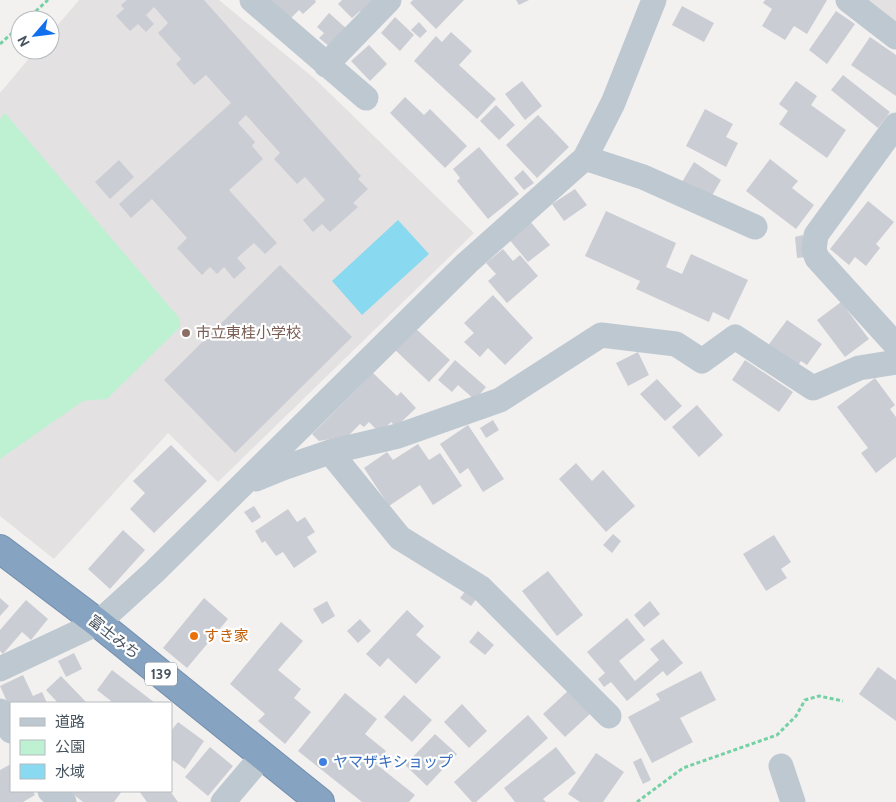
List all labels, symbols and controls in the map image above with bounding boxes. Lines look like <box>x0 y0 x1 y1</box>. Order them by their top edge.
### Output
north arrow <box>10 10 60 60</box>
text: N <box>13 33 34 50</box>
place label: 市立東桂小学校 <box>196 324 301 342</box>
marker: 市立東桂小学校 <box>180 327 192 339</box>
street label: 富士みち <box>85 611 143 663</box>
place label: すき家 <box>204 627 249 645</box>
marker: すき家 <box>188 630 200 642</box>
road number: 139 <box>145 662 177 686</box>
legend <box>10 702 172 792</box>
text: 道路 <box>55 713 85 731</box>
text: 公園 <box>55 738 85 756</box>
place label: ヤマザキショップ <box>333 753 453 771</box>
marker: ヤマザキショップ <box>317 756 329 768</box>
text: 水域 <box>55 763 85 781</box>

